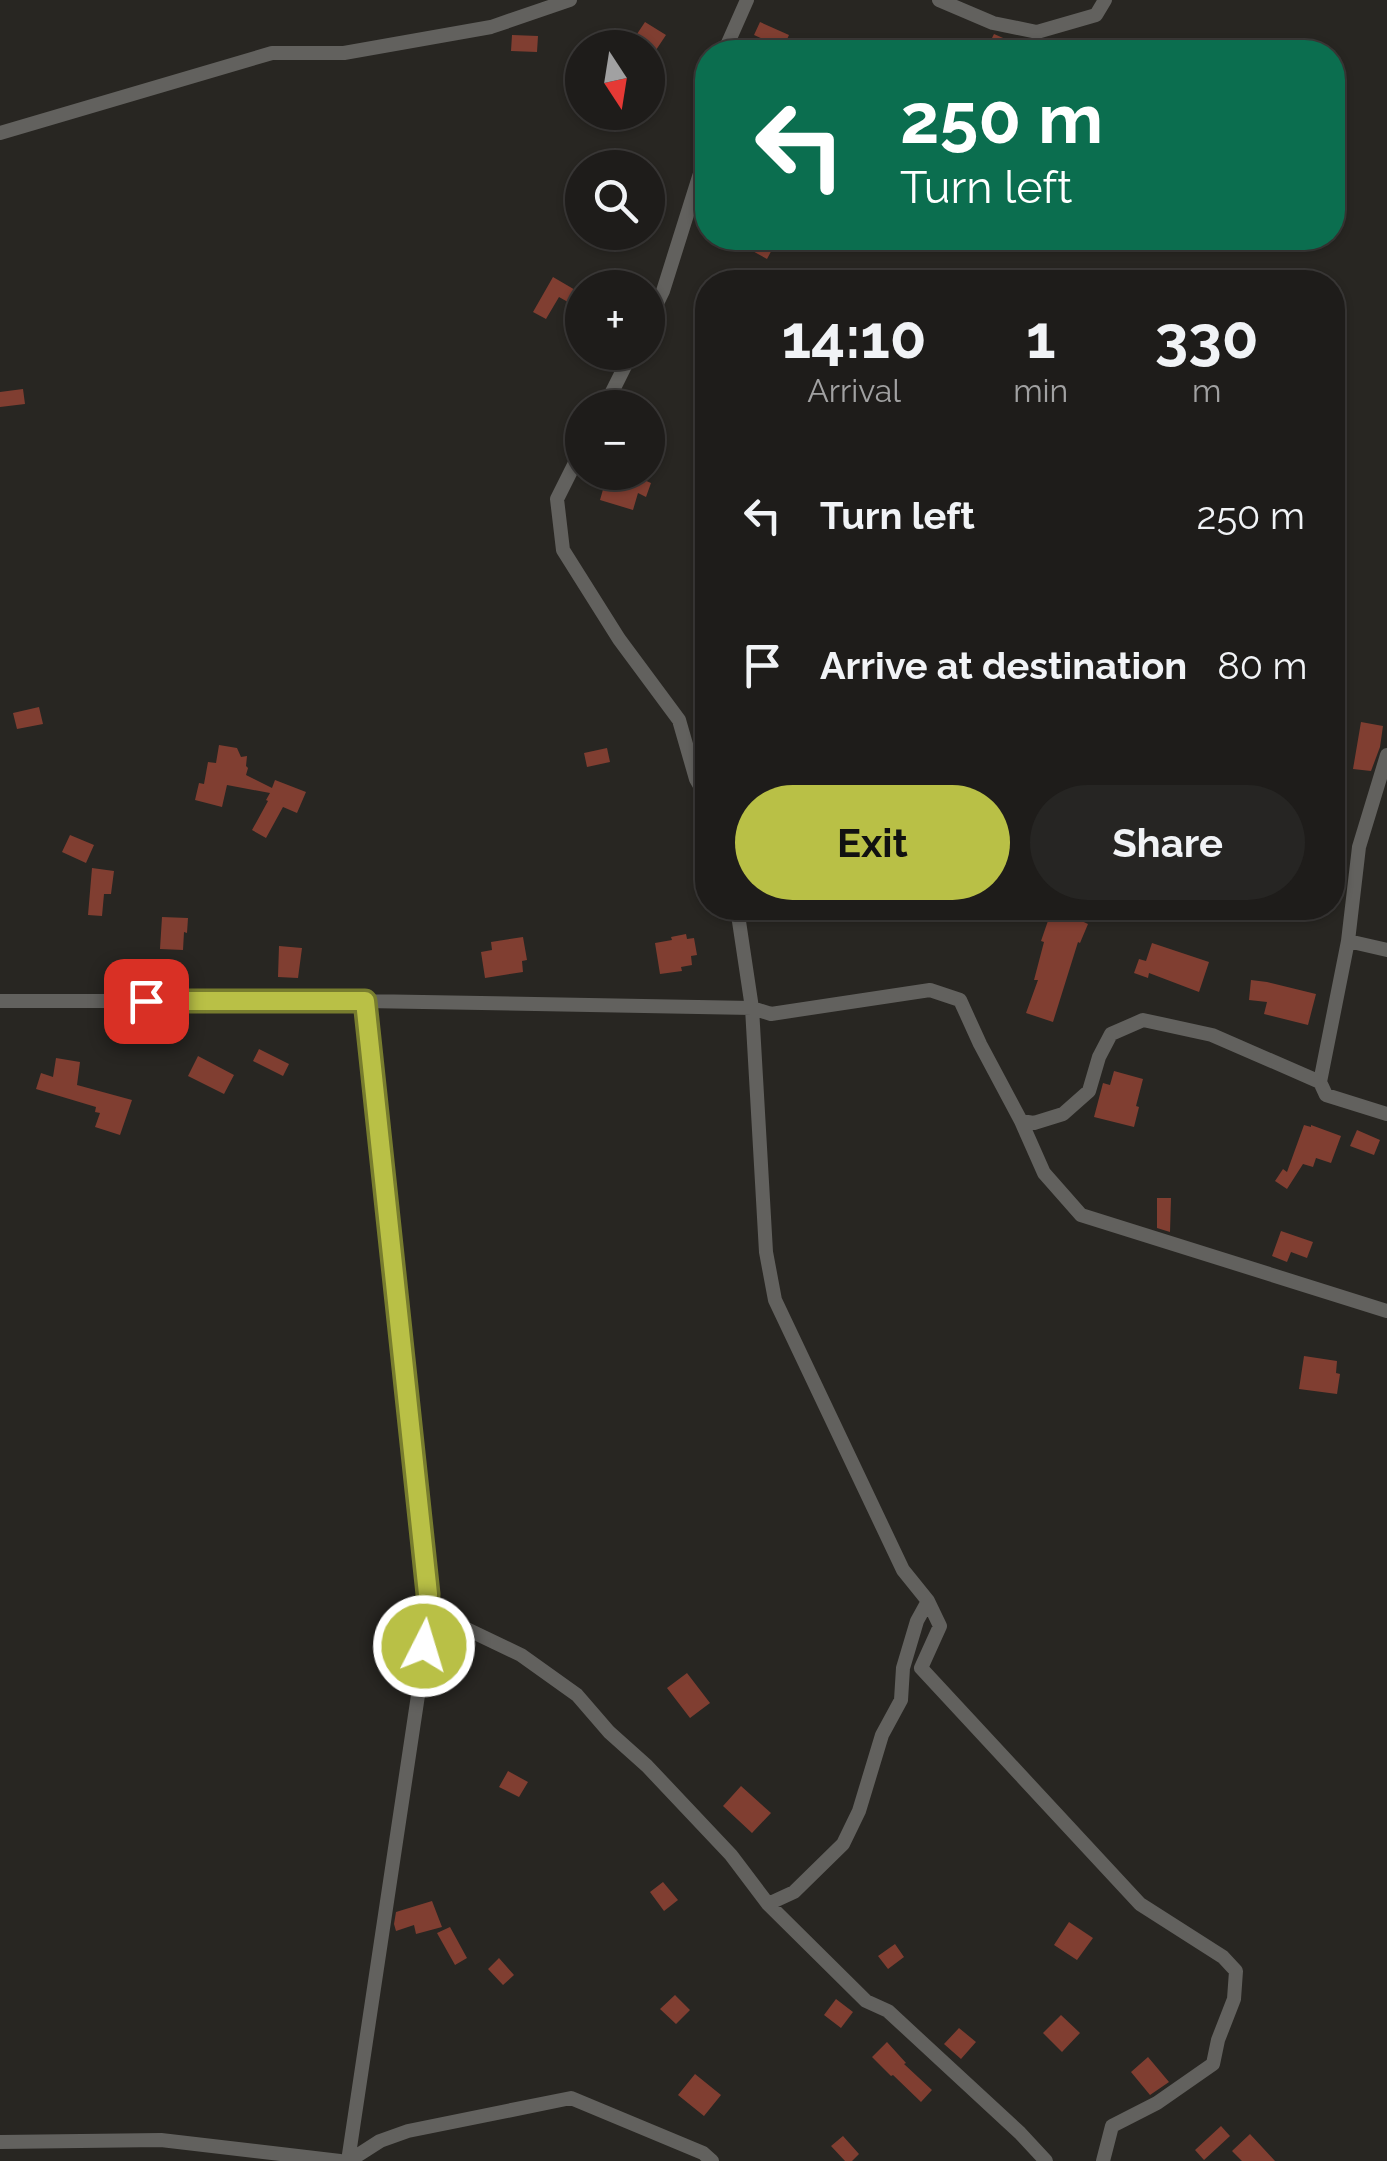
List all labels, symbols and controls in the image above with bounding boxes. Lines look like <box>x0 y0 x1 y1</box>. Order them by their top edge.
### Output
north arrow <box>565 30 665 130</box>
map controls <box>565 30 665 490</box>
text: 250 m <box>900 77 1103 159</box>
icon: left <box>735 80 865 210</box>
button: search <box>565 150 665 250</box>
text: Turn left <box>900 161 1072 214</box>
button: + <box>565 270 665 370</box>
text: 14:10 <box>781 302 927 372</box>
text: 1 <box>1026 302 1056 372</box>
text: 330 <box>1155 302 1259 372</box>
text: Arrival <box>807 372 901 409</box>
text: min <box>1013 372 1068 409</box>
text: m <box>1192 372 1221 409</box>
button: − <box>565 390 665 490</box>
icon: left <box>735 488 790 543</box>
text: Turn left <box>820 493 975 538</box>
text: 250 m <box>1197 493 1305 538</box>
icon: arrive <box>735 638 790 693</box>
text: Arrive at destination <box>820 643 1187 688</box>
text: 80 m <box>1217 643 1308 688</box>
button: Exit <box>735 785 1010 900</box>
button: Share <box>1030 785 1305 900</box>
pin <box>104 959 189 1044</box>
icon: arrive <box>119 974 174 1029</box>
position arrow <box>372 1594 476 1698</box>

